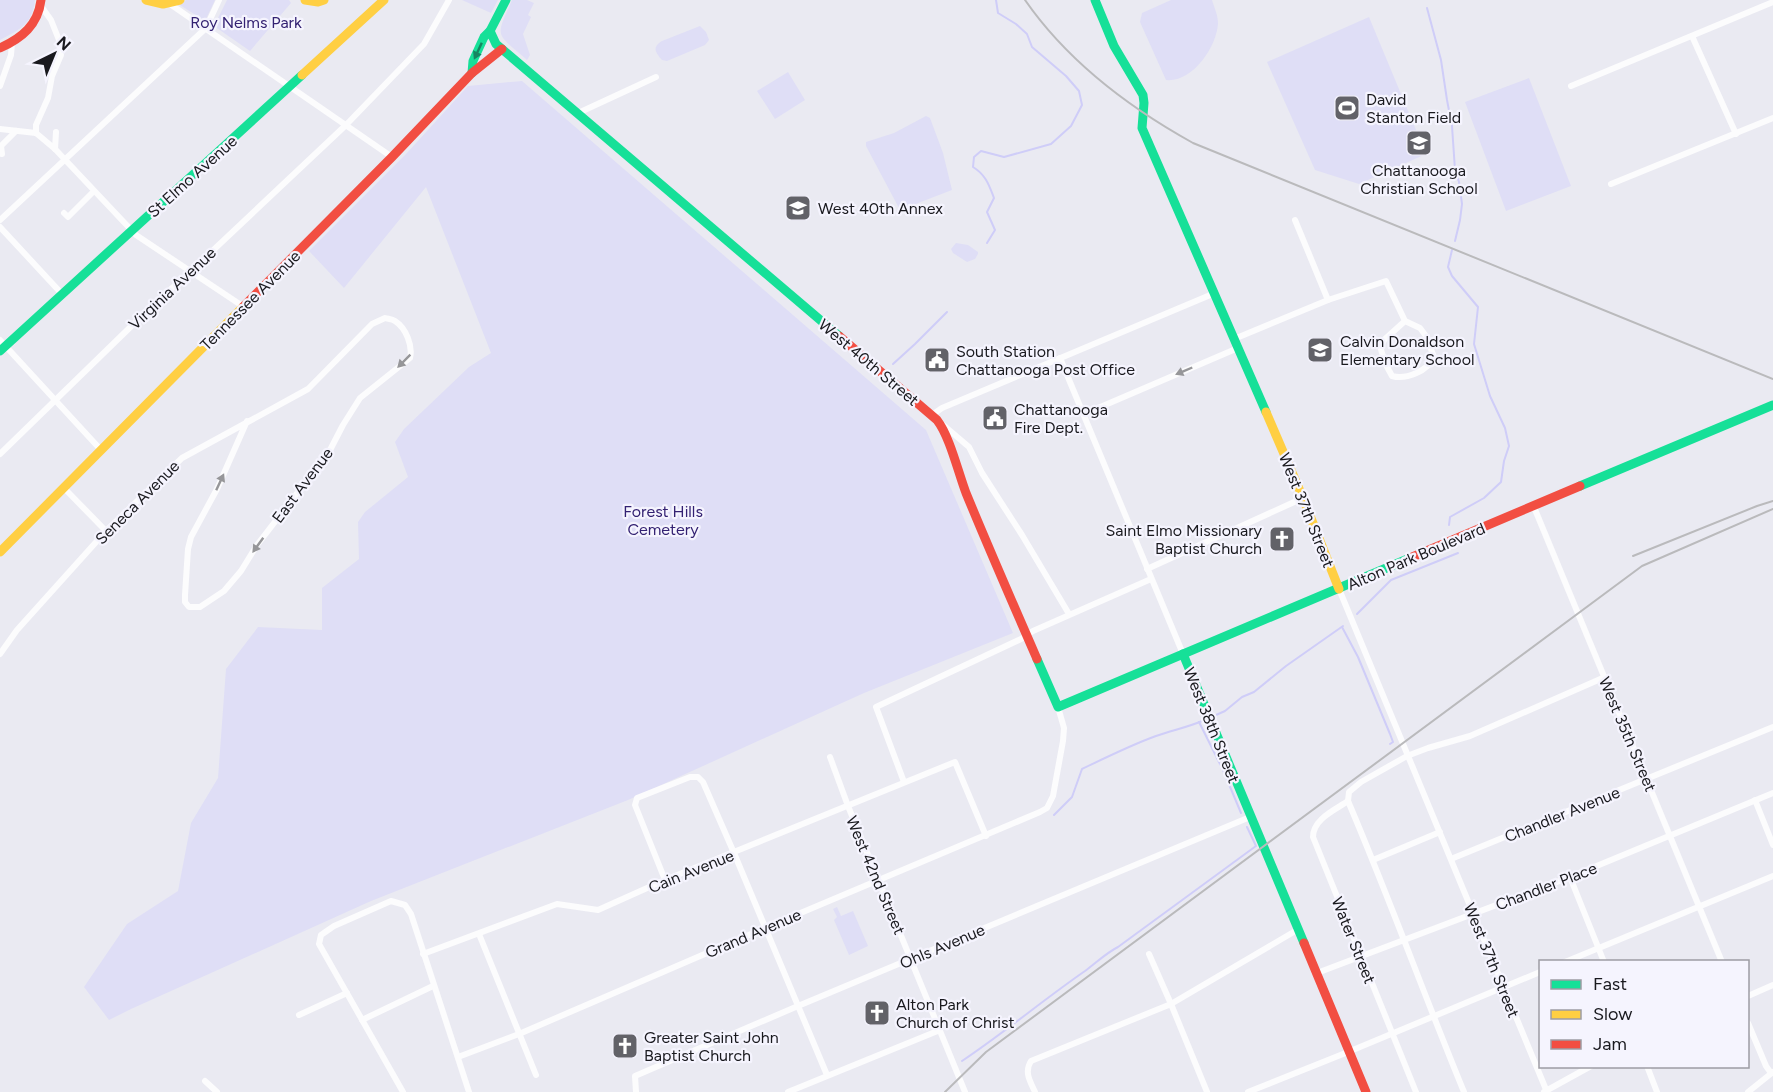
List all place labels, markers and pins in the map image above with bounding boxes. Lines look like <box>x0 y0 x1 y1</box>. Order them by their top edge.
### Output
place label: David Stanton Field <box>1366 90 1461 127</box>
sports icon: David Stanton Field <box>1332 93 1362 123</box>
school or university icon: Chattanooga Christian School <box>1404 128 1434 158</box>
place label: Chattanooga Christian School <box>1360 161 1478 198</box>
school or university icon: West 40th Annex <box>783 193 813 223</box>
place label: West 40th Annex <box>818 199 943 218</box>
place label: Calvin Donaldson Elementary School <box>1340 332 1474 369</box>
school or university icon: Calvin Donaldson Elementary School <box>1305 335 1335 365</box>
place label: South Station Chattanooga Post Office <box>956 342 1135 379</box>
public building icon: South Station Chattanooga Post Office <box>922 345 952 375</box>
place label: Chattanooga Fire Dept. <box>1014 400 1108 437</box>
public building icon: Chattanooga Fire Dept. <box>980 403 1010 433</box>
place label: Saint Elmo Missionary Baptist Church <box>1105 521 1263 558</box>
church icon: Saint Elmo Missionary Baptist Church <box>1267 524 1297 554</box>
place label: Alton Park Church of Christ <box>896 995 1015 1032</box>
church icon: Alton Park Church of Christ <box>862 998 892 1028</box>
place label: Greater Saint John Baptist Church <box>644 1028 779 1065</box>
church icon: Greater Saint John Baptist Church <box>610 1031 640 1061</box>

